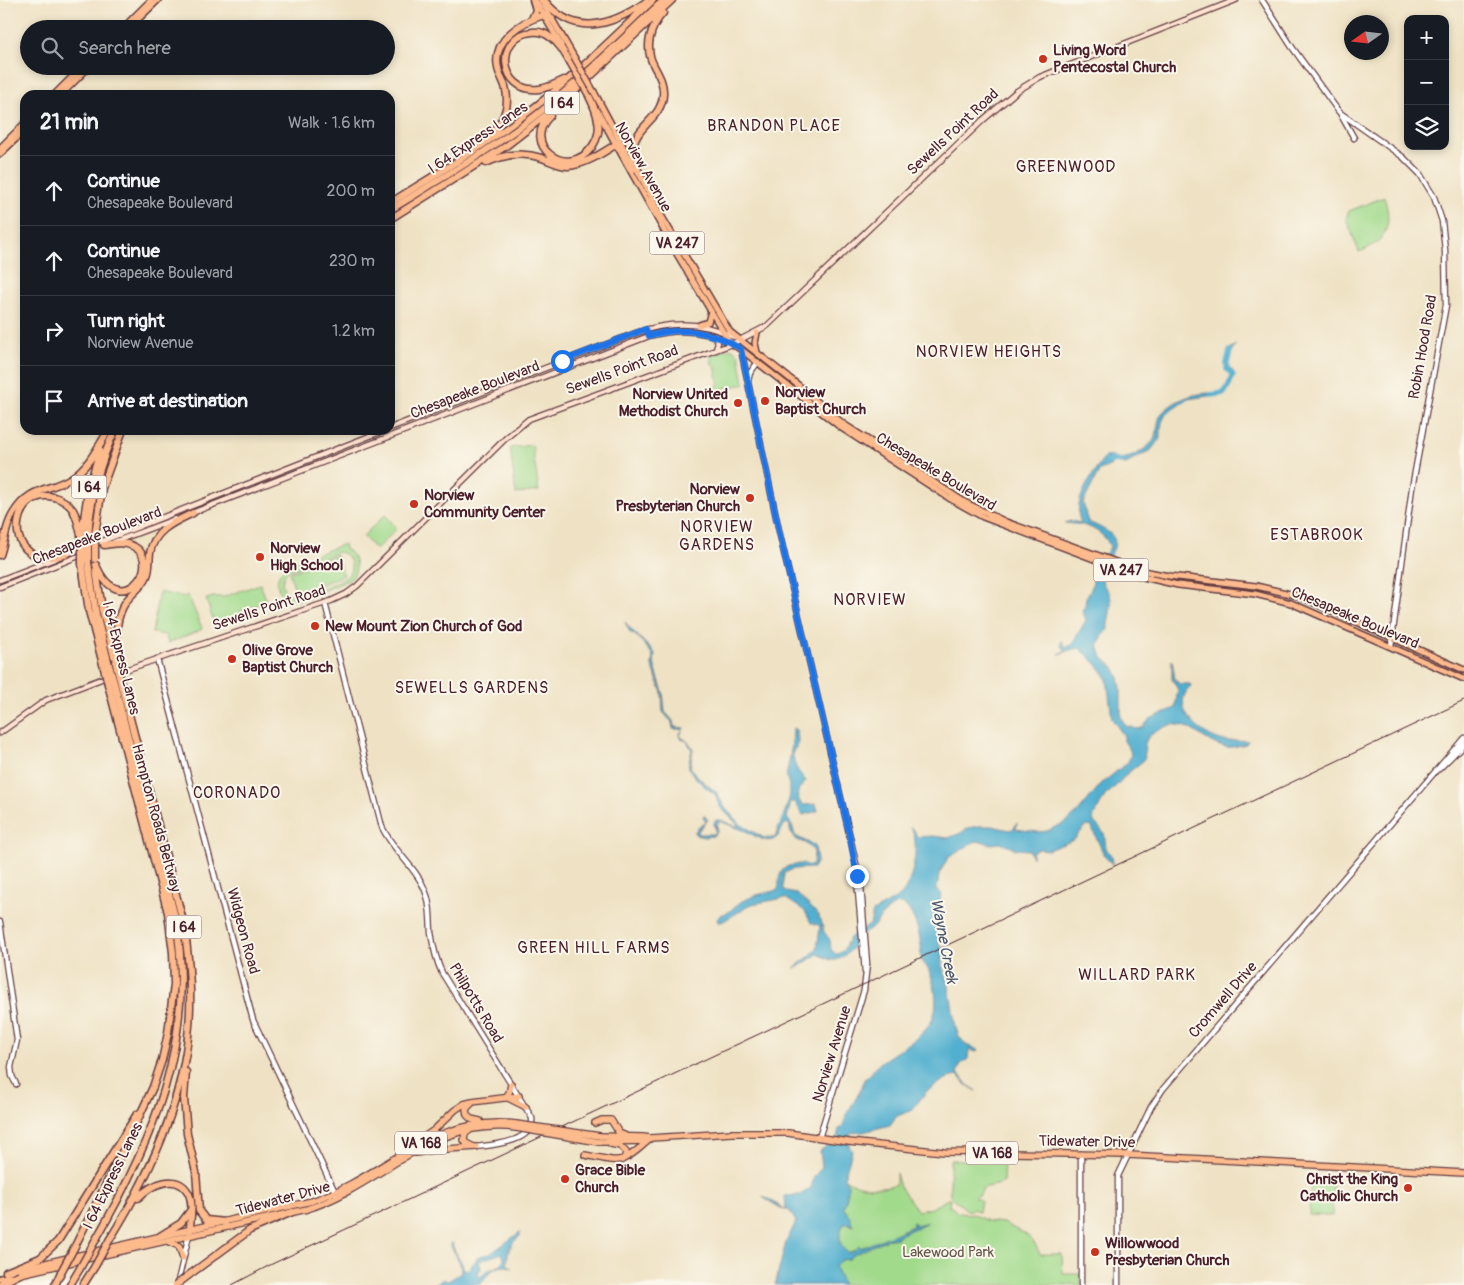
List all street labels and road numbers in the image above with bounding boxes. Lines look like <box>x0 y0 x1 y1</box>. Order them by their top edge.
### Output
street label: Sewells Point Road <box>903 85 1003 179</box>
road number: I 64 <box>544 92 580 115</box>
street label: I 64 Express Lanes <box>424 97 532 178</box>
street label: Norview Avenue <box>610 119 676 216</box>
road number: VA 247 <box>650 232 704 254</box>
street label: Robin Hood Road <box>1404 293 1442 401</box>
street label: Sewells Point Road <box>563 341 681 399</box>
street label: Chesapeake Boulevard <box>408 357 542 423</box>
street label: Chesapeake Boulevard <box>872 429 1000 515</box>
road number: I 64 <box>72 476 106 498</box>
street label: Chesapeake Boulevard <box>30 503 164 569</box>
road number: VA 247 <box>1094 558 1148 582</box>
street label: Sewells Point Road <box>210 581 328 635</box>
street label: Chesapeake Boulevard <box>1288 583 1422 653</box>
street label: I 64 Express Lanes <box>98 599 144 717</box>
street label: Hampton Roads Beltway <box>127 742 185 895</box>
street label: Widgeon Road <box>222 886 264 976</box>
road number: I 64 <box>166 916 202 939</box>
street label: Cromwell Drive <box>1185 957 1262 1042</box>
street label: Philpotts Road <box>445 960 507 1046</box>
street label: Norview Avenue <box>808 1003 856 1105</box>
street label: I 64 Express Lanes <box>79 1119 147 1233</box>
road number: VA 168 <box>395 1132 447 1154</box>
street label: Tidewater Drive <box>1039 1132 1136 1152</box>
road number: VA 168 <box>966 1142 1018 1164</box>
street label: Tidewater Drive <box>234 1177 333 1221</box>

